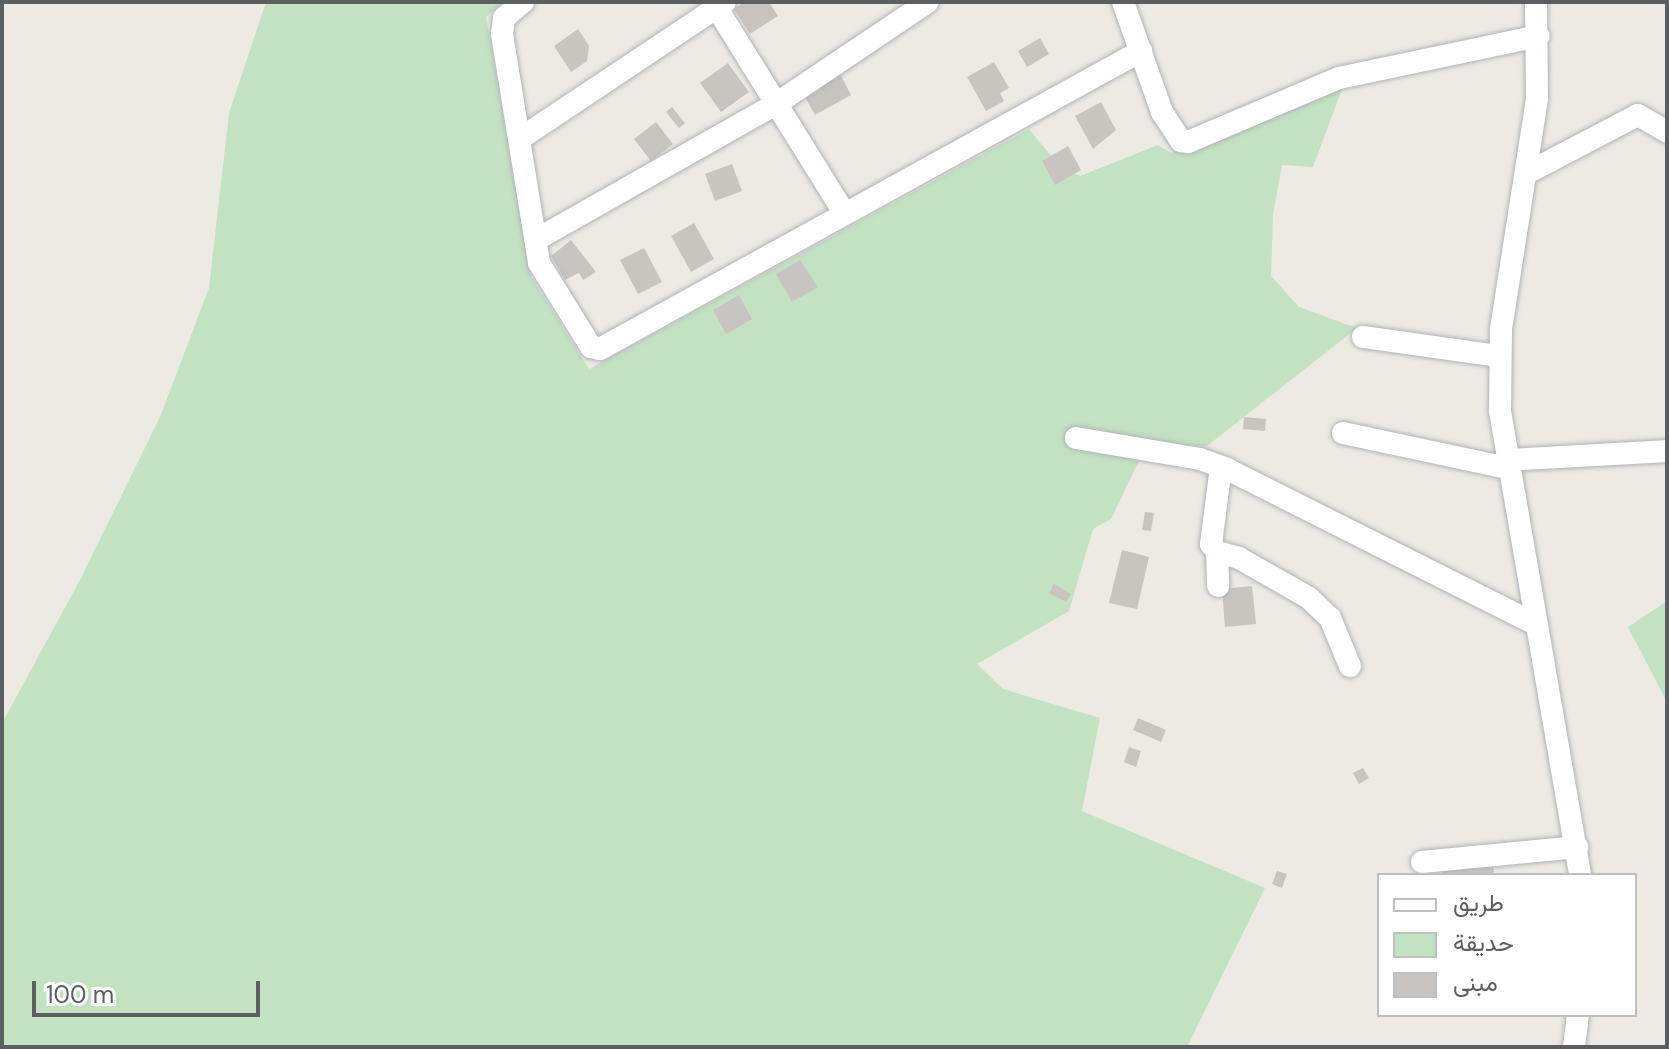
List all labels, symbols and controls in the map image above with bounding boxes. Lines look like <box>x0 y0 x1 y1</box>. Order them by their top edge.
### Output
legend <box>1377 873 1637 1017</box>
text: طريق <box>1453 887 1504 918</box>
text: حديقة <box>1453 927 1514 958</box>
scale bar <box>36 965 264 1015</box>
text: مبنى <box>1453 967 1498 998</box>
text: 100 m <box>46 979 114 1010</box>

